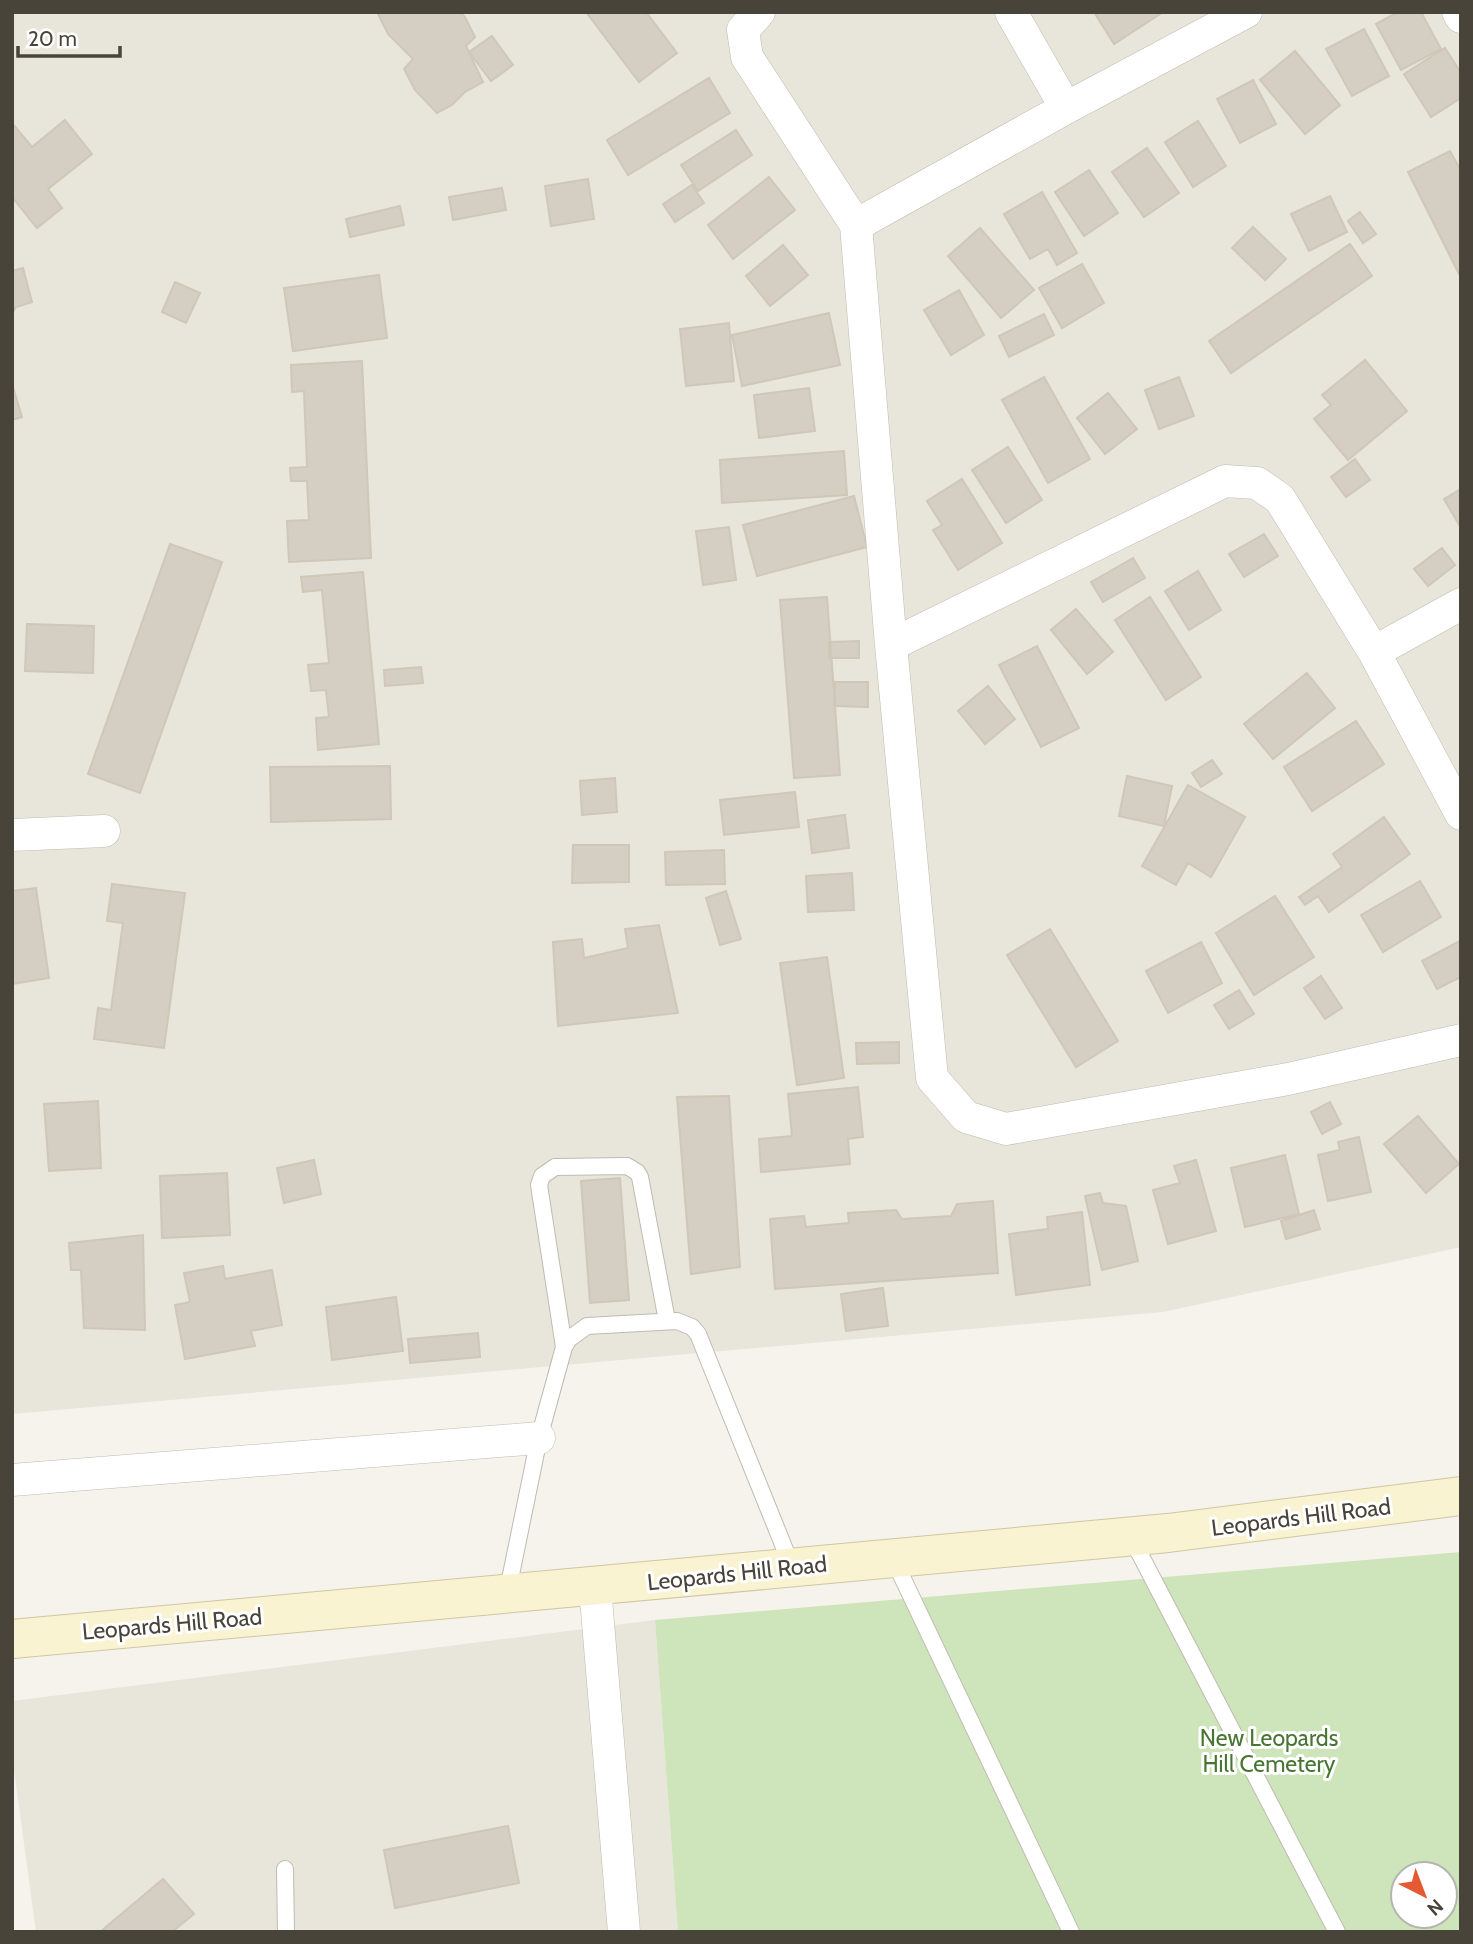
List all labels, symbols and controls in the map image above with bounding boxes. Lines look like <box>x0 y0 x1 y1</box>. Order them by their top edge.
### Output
scale bar <box>18 14 119 58</box>
text: 20 m <box>28 26 77 51</box>
street label: Leopards Hill Road <box>1210 1492 1392 1542</box>
street label: Leopards Hill Road <box>646 1550 828 1596</box>
street label: Leopards Hill Road <box>81 1602 263 1646</box>
park label: New Leopards Hill Cemetery <box>1200 1724 1338 1778</box>
north arrow <box>1389 1860 1459 1930</box>
text: N <box>1422 1894 1448 1920</box>

